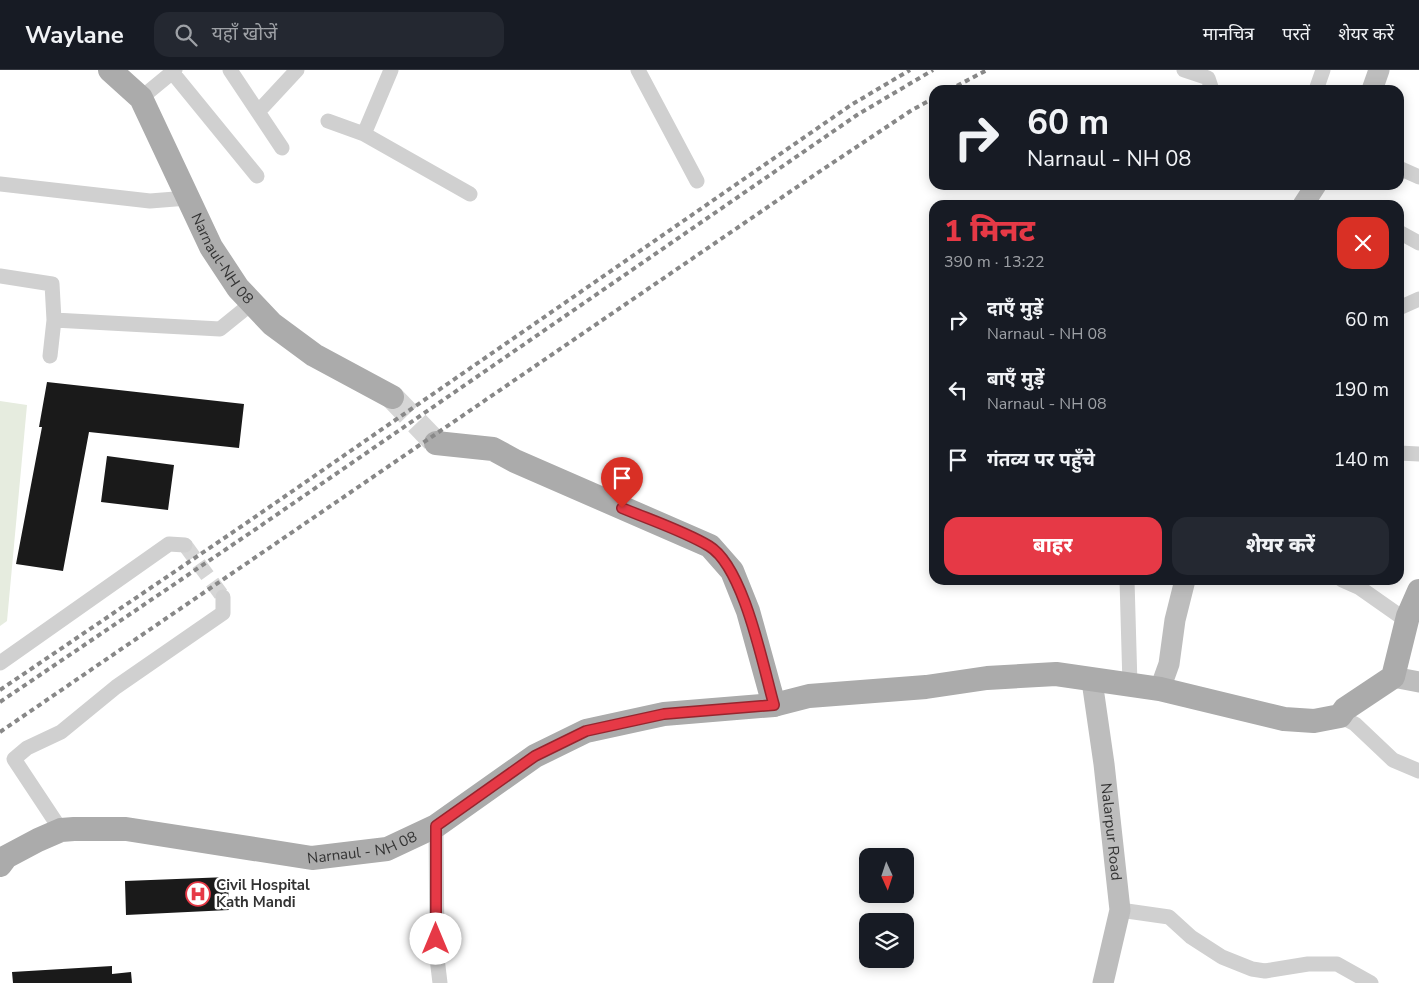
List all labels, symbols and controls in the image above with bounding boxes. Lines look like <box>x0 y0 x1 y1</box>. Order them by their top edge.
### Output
search box <box>154 12 504 57</box>
text: Waylane <box>25 19 124 51</box>
icon: search <box>172 21 200 49</box>
text: यहाँ खोजें <box>212 21 277 47</box>
text: मानचित्र <box>1203 22 1254 46</box>
text: परतें <box>1282 22 1310 46</box>
text: शेयर करें <box>1338 22 1394 46</box>
text: 60 m <box>1027 99 1109 146</box>
icon: right <box>944 105 1009 170</box>
text: Narnaul - NH 08 <box>1027 144 1192 174</box>
street label: Narnaul-NH 08 <box>186 210 258 308</box>
text: 1 मिनट <box>944 211 1035 252</box>
button: close <box>1337 217 1389 269</box>
text: 390 m · 13:22 <box>944 251 1045 273</box>
text: दाएँ मुड़ें <box>987 296 1043 322</box>
icon: right <box>944 306 972 334</box>
text: 60 m <box>1345 307 1389 333</box>
text: Narnaul - NH 08 <box>987 323 1107 345</box>
text: बाएँ मुड़ें <box>987 366 1044 392</box>
icon: left <box>944 376 972 404</box>
text: 190 m <box>1334 377 1389 403</box>
text: Narnaul - NH 08 <box>987 393 1107 415</box>
icon: arrive <box>944 446 972 474</box>
text: गंतव्य पर पहुँचे <box>987 447 1095 473</box>
text: 140 m <box>1334 447 1389 473</box>
pin <box>601 457 643 508</box>
icon: arrive <box>608 464 636 492</box>
button: बाहर <box>944 517 1162 575</box>
button: शेयर करें <box>1172 517 1389 575</box>
street label: Nalarpur Road <box>1096 782 1127 882</box>
street label: Narnaul - NH 08 <box>306 826 420 868</box>
north arrow <box>859 848 914 902</box>
map controls <box>859 848 914 968</box>
place label: Civil Hospital Kath Mandi <box>216 875 310 912</box>
hospital icon: Civil Hospital Kath Mandi <box>185 881 211 907</box>
position arrow <box>409 912 461 964</box>
button: layers <box>859 913 914 968</box>

